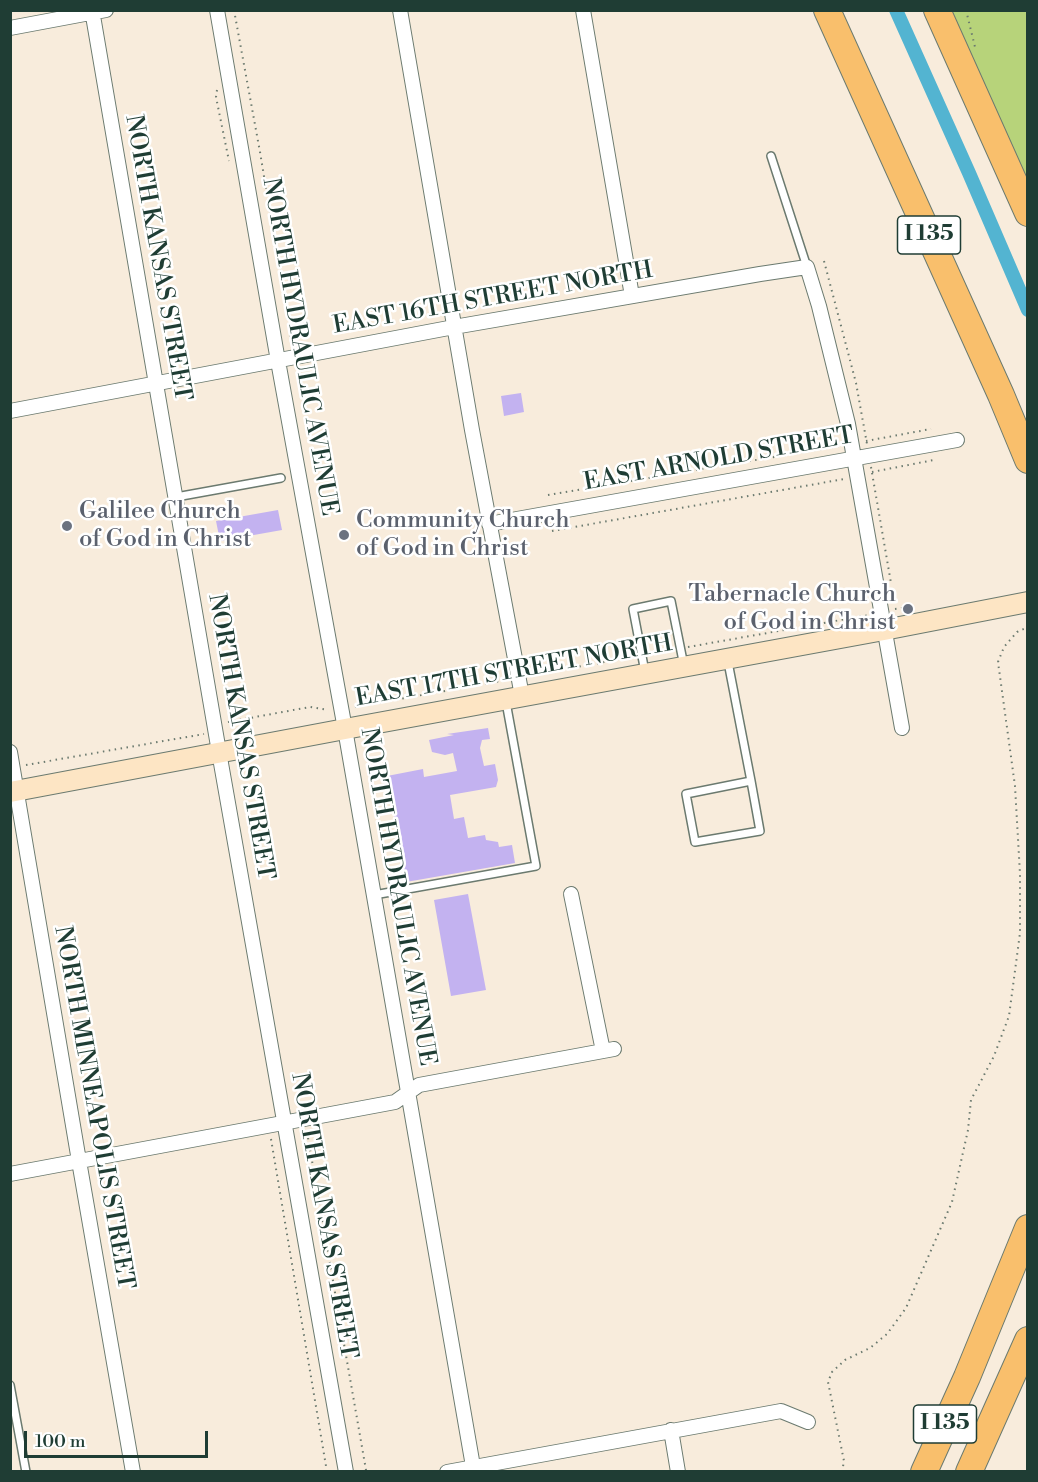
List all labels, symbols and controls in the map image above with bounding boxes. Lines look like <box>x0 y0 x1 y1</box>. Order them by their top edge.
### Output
street label: NORTH KANSAS STREET <box>118 113 196 403</box>
street label: NORTH HYDRAULIC AVENUE <box>255 176 343 518</box>
road number: I 135 <box>898 216 960 254</box>
street label: EAST 16TH STREET NORTH <box>331 257 655 341</box>
street label: EAST ARNOLD STREET <box>582 422 856 498</box>
place label: Galilee Church of God in Christ <box>79 498 251 554</box>
place label: Community Church of God in Christ <box>356 507 570 563</box>
marker: Galilee Church of God in Christ <box>60 519 74 533</box>
marker: Community Church of God in Christ <box>337 528 351 542</box>
place label: Tabernacle Church of God in Christ <box>688 581 896 637</box>
street label: NORTH KANSAS STREET <box>201 592 279 882</box>
marker: Tabernacle Church of God in Christ <box>901 602 915 616</box>
street label: EAST 17TH STREET NORTH <box>353 630 675 714</box>
street label: NORTH HYDRAULIC AVENUE <box>353 726 441 1068</box>
street label: NORTH MINNEAPOLIS STREET <box>47 924 139 1292</box>
street label: NORTH KANSAS STREET <box>284 1071 362 1361</box>
road number: I 135 <box>914 1405 976 1443</box>
scale bar <box>27 1419 212 1457</box>
text: 100 m <box>35 1430 86 1453</box>

